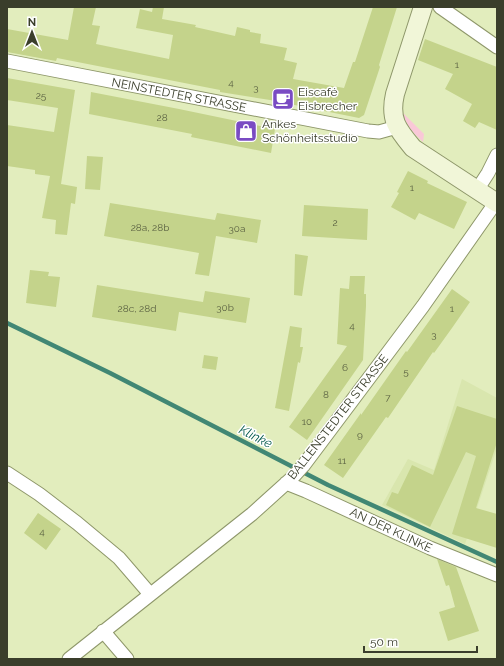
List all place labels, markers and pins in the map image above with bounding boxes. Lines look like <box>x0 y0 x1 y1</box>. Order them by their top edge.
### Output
place label: Eiscafé Eisbrecher <box>298 85 358 113</box>
cafe icon: Eiscafé Eisbrecher <box>270 86 296 112</box>
place label: Ankes Schönheitsstudio <box>262 117 358 145</box>
shop icon: Ankes Schönheitsstudio <box>233 118 259 144</box>

